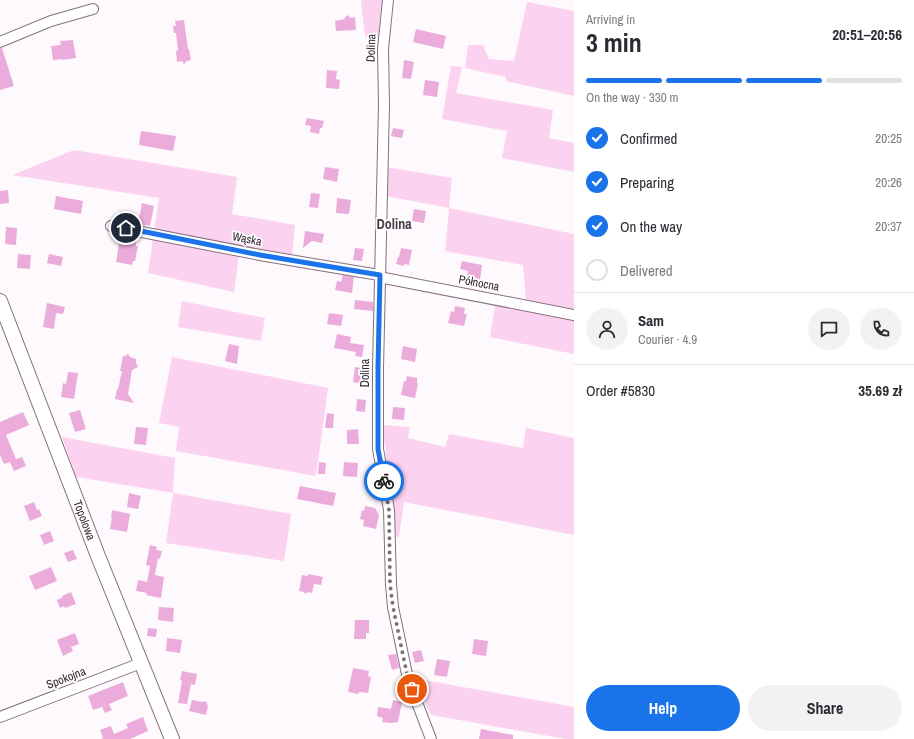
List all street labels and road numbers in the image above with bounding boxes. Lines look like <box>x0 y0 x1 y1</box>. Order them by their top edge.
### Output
street label: Dolina <box>363 33 380 62</box>
street label: Wąska <box>231 228 264 250</box>
street label: Północna <box>457 271 501 295</box>
street label: Dolina <box>357 358 373 387</box>
street label: Topolowa <box>69 498 99 543</box>
street label: Spokojna <box>44 663 89 693</box>

